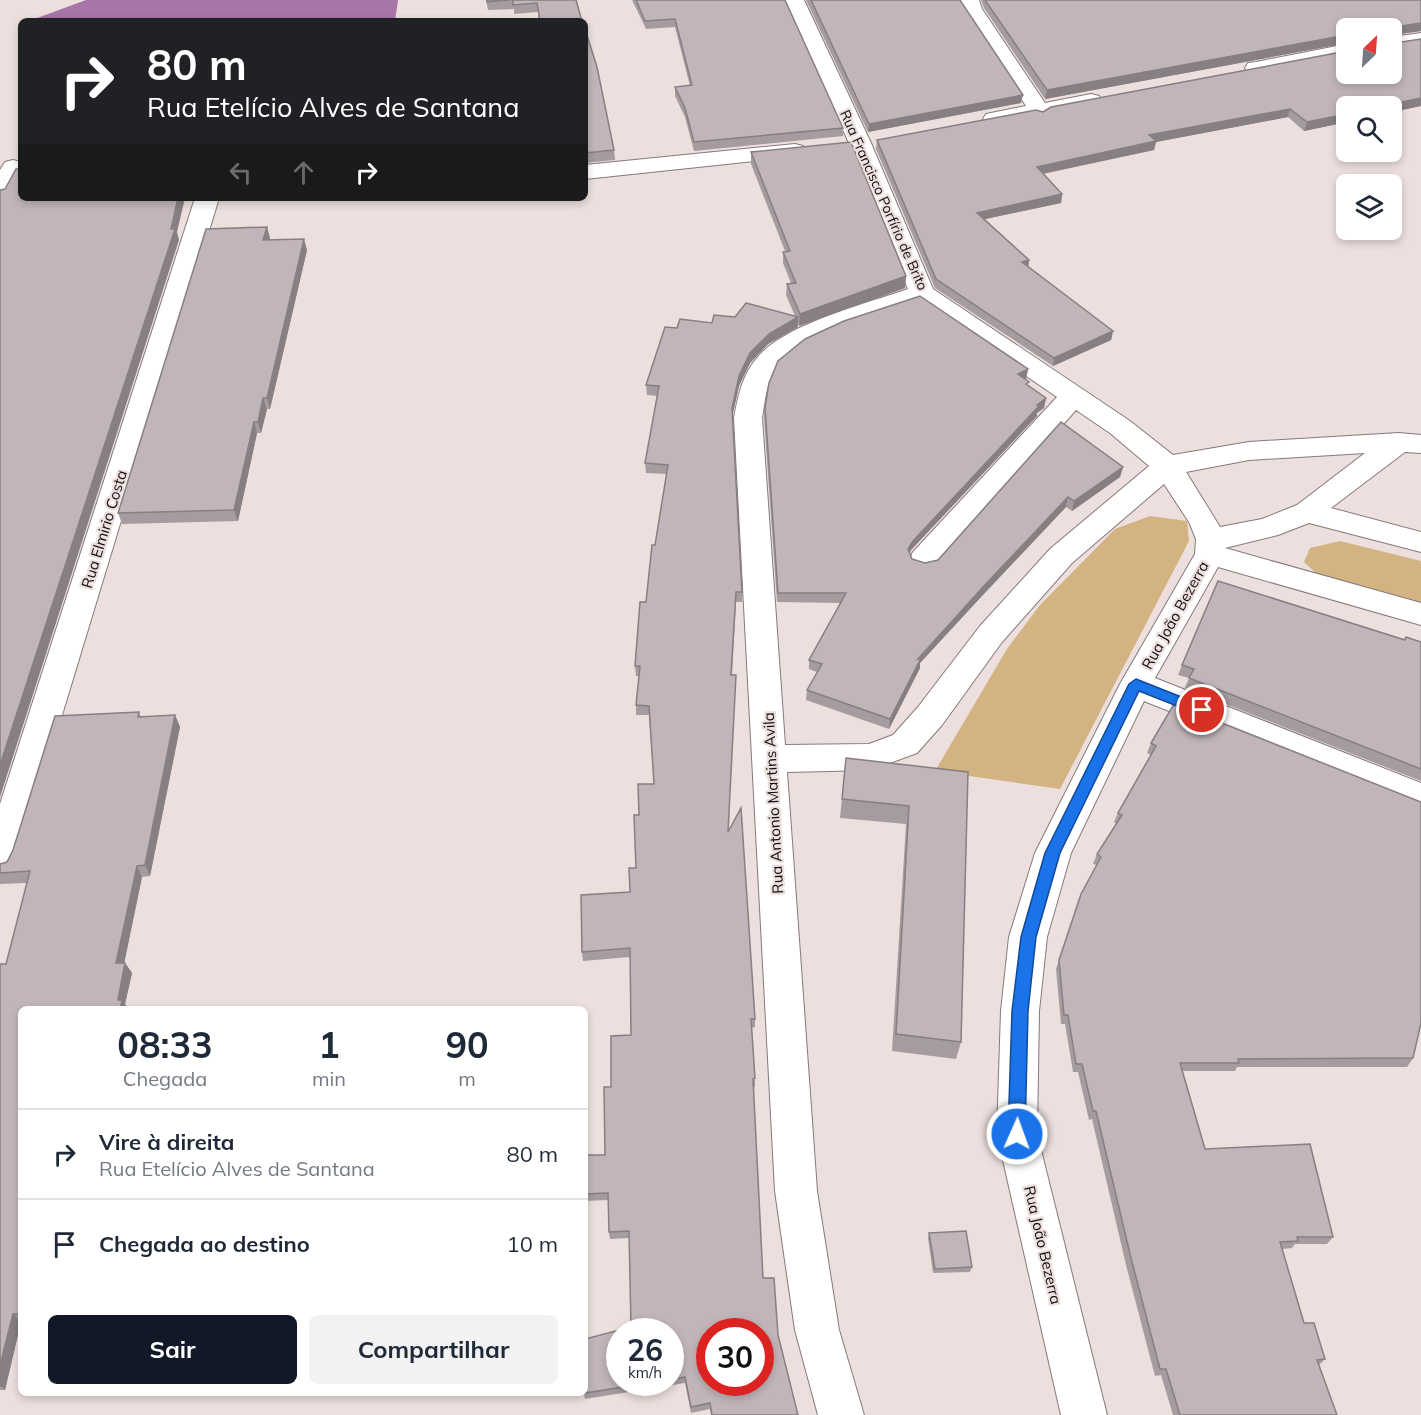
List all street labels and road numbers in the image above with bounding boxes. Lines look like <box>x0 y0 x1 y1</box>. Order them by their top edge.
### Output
street label: Rua Francisco Porfírio de Brito <box>836 107 932 293</box>
street label: Rua Elmirio Costa <box>77 468 131 590</box>
street label: Rua João Bezerra <box>1137 558 1213 672</box>
street label: Rua Antonio Martins Avila <box>759 712 787 894</box>
street label: Rua João Bezerra <box>1020 1184 1066 1306</box>

